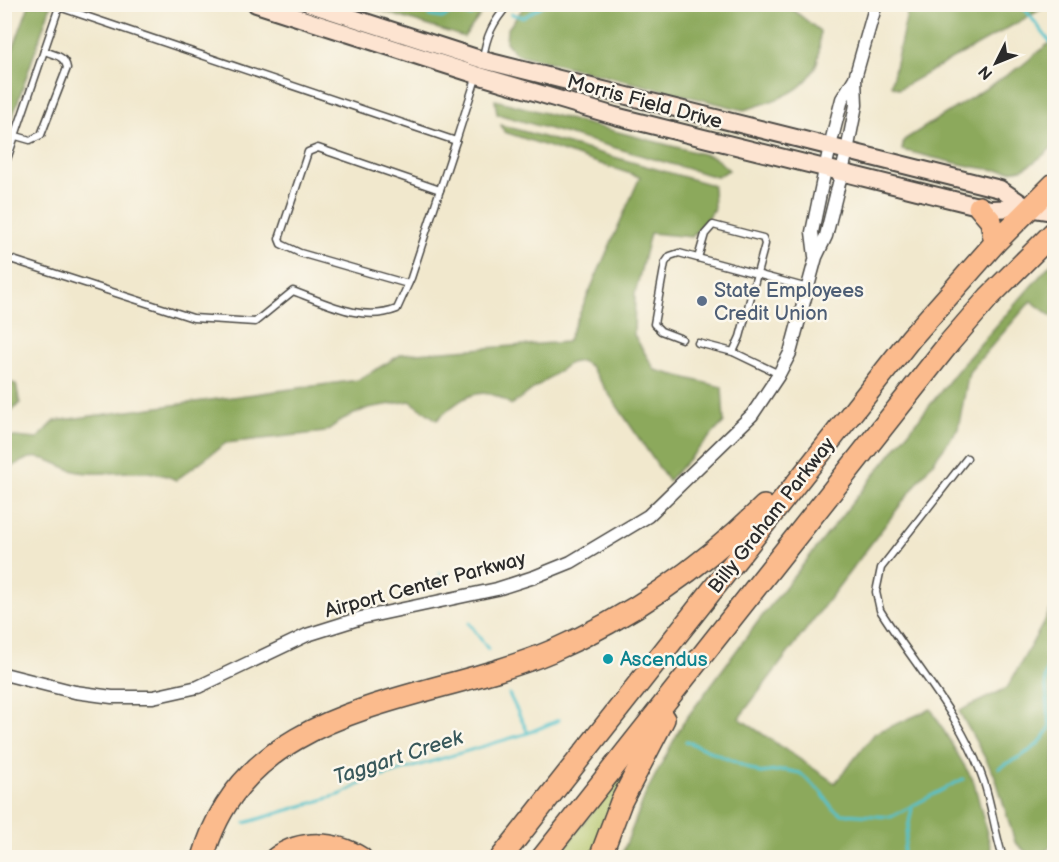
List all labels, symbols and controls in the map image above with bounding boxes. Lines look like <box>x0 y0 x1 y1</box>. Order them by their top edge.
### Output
north arrow <box>966 33 1026 93</box>
text: N <box>975 61 997 83</box>
street label: Morris Field Drive <box>565 70 725 134</box>
place label: State Employees Credit Union <box>714 279 864 326</box>
marker: State Employees Credit Union <box>695 294 709 308</box>
street label: Billy Graham Parkway <box>703 433 840 599</box>
street label: Airport Center Parkway <box>322 547 528 623</box>
place label: Ascendus <box>620 648 708 672</box>
marker: Ascendus <box>601 652 615 666</box>
water label: Taggart Creek <box>330 725 467 790</box>

